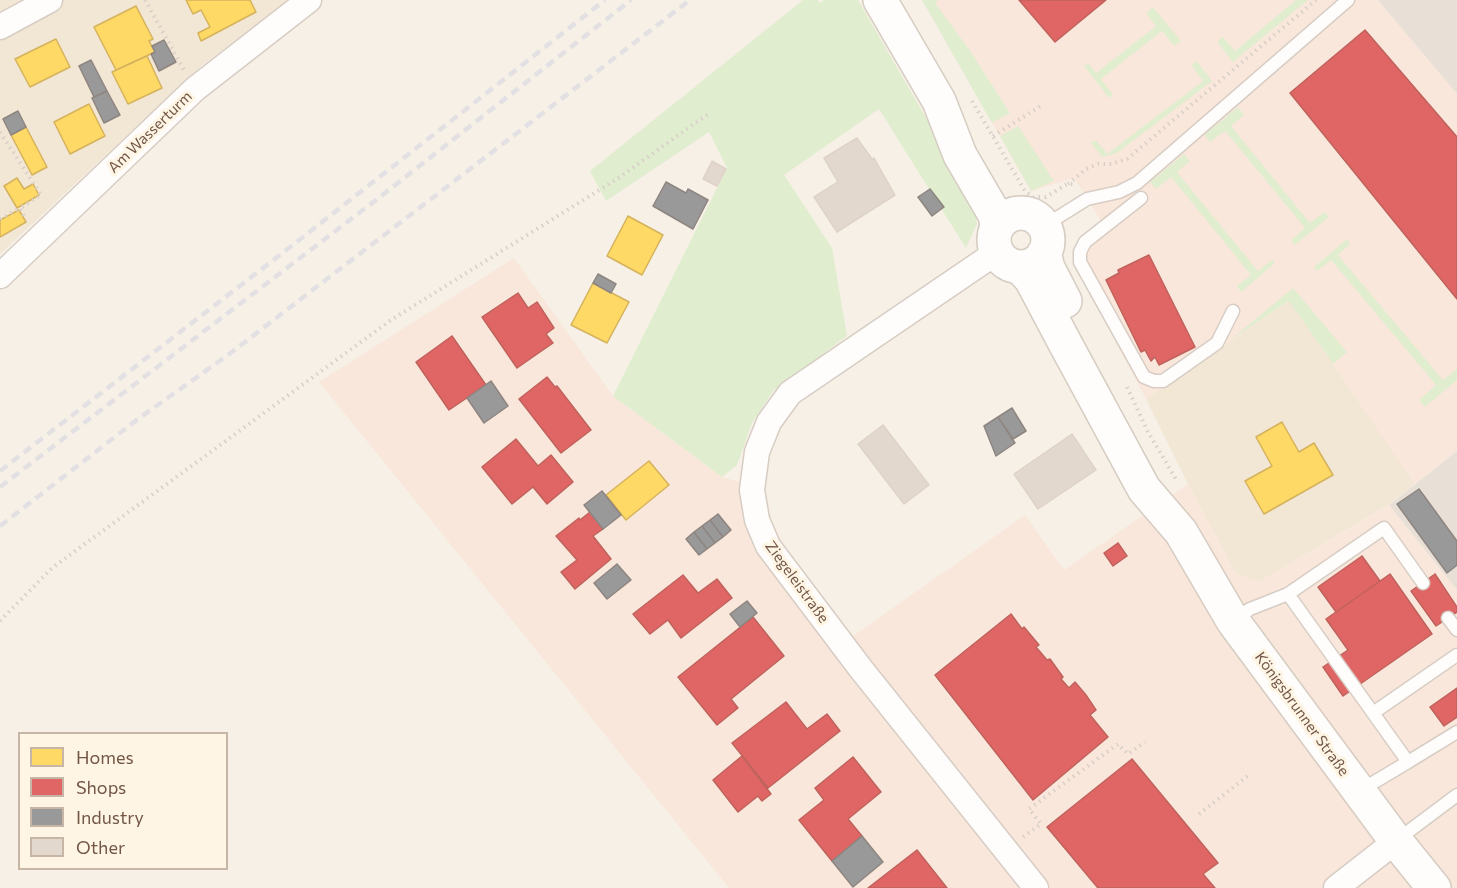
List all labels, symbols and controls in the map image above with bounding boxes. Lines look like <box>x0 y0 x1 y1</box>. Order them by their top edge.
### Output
street label: Am Wasserturm <box>104 87 196 177</box>
street label: Ziegeleistraße <box>761 537 833 627</box>
street label: Königsbrunner Straße <box>1251 649 1353 779</box>
legend <box>18 732 228 870</box>
text: Homes <box>76 746 134 768</box>
text: Shops <box>76 776 126 798</box>
text: Industry <box>76 806 144 828</box>
text: Other <box>76 836 125 858</box>

